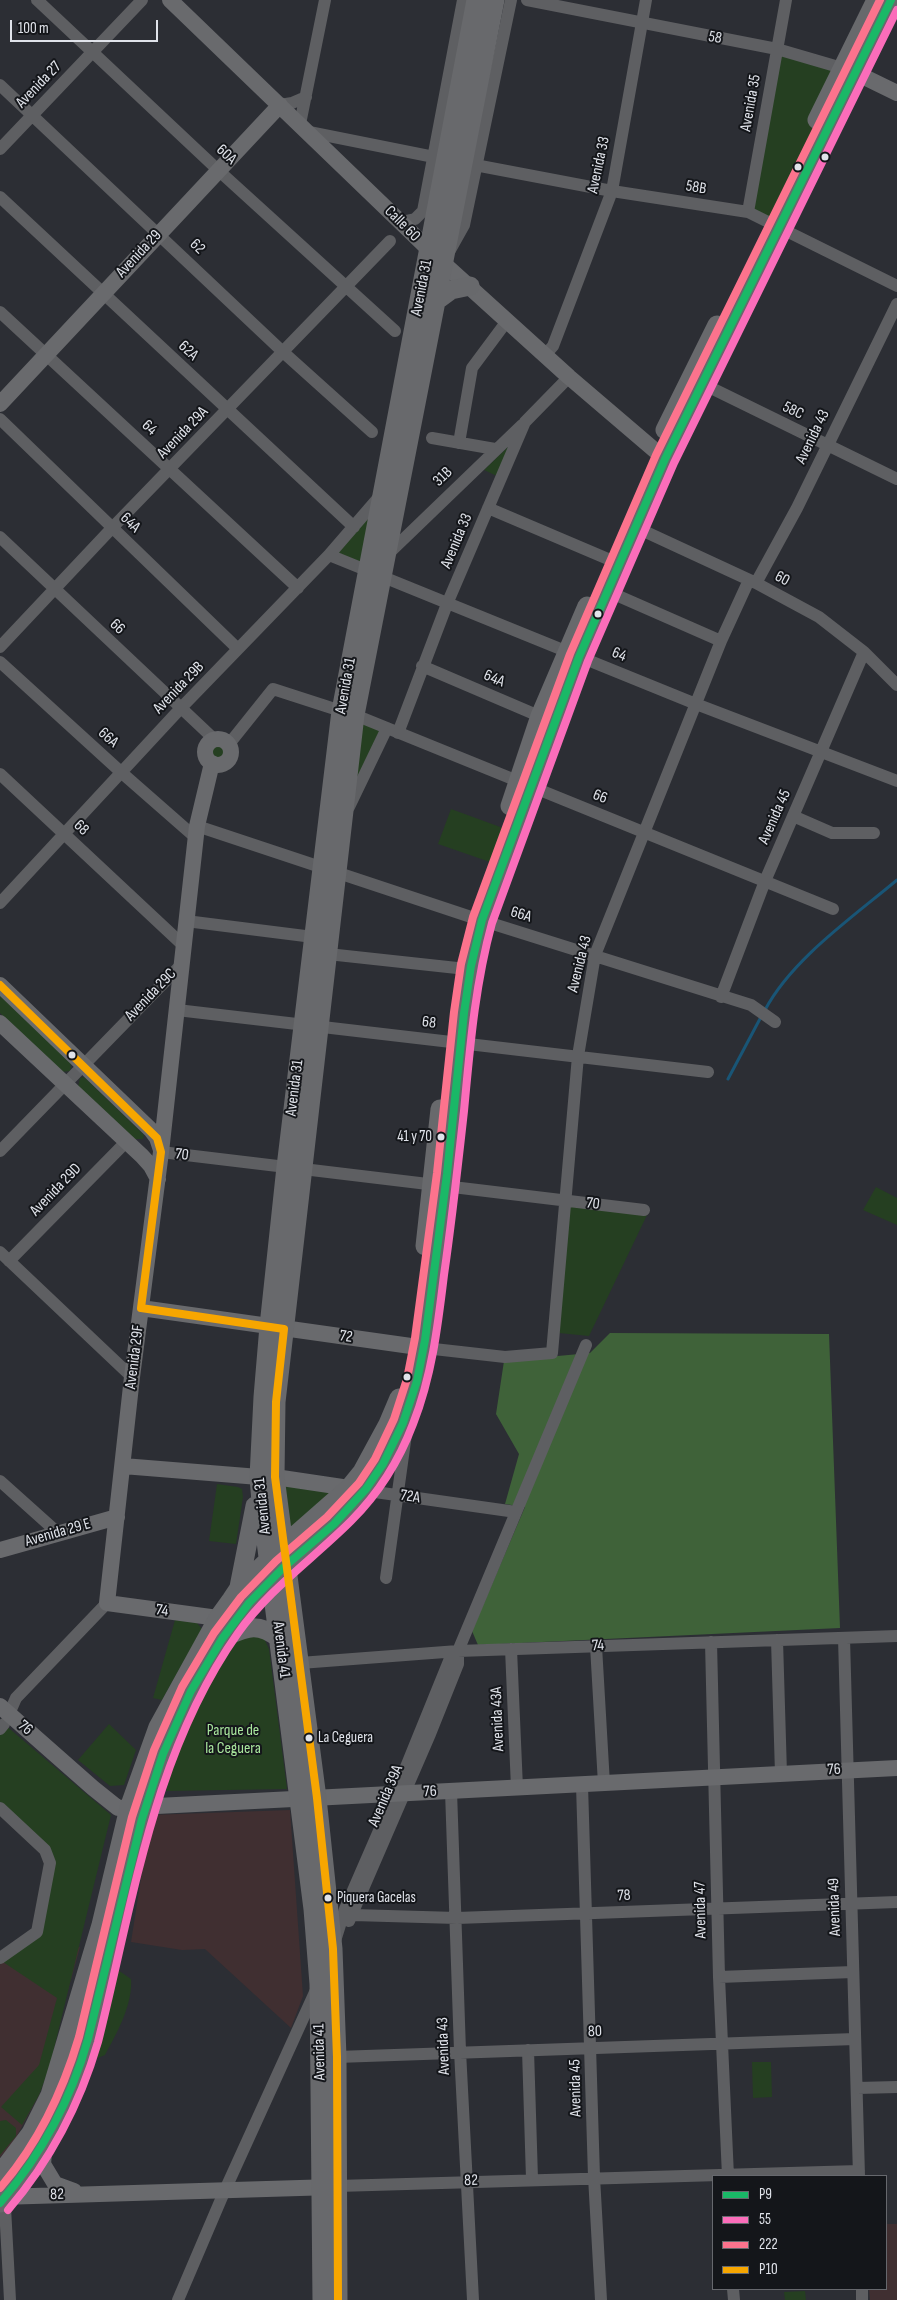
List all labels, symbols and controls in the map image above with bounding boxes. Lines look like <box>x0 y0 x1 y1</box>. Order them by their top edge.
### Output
scale bar <box>12 10 160 42</box>
text: 100 m <box>18 19 49 38</box>
street label: 58 <box>707 27 723 49</box>
street label: Avenida 27 <box>12 58 66 112</box>
street label: Avenida 35 <box>737 73 765 133</box>
street label: Avenida 33 <box>584 135 614 195</box>
street label: 60A <box>212 141 240 169</box>
unlabelled marker <box>820 152 830 162</box>
unlabelled marker <box>793 162 803 172</box>
street label: 58B <box>684 177 708 199</box>
street label: Calle 60 <box>380 202 424 246</box>
street label: Avenida 29 <box>112 226 166 282</box>
street label: 62 <box>185 235 209 259</box>
street label: Avenida 31 <box>407 258 437 318</box>
street label: 62A <box>174 337 202 365</box>
street label: 58C <box>779 398 807 424</box>
street label: Avenida 29A <box>154 403 212 463</box>
street label: Avenida 43 <box>792 407 834 467</box>
street label: 64 <box>137 416 161 440</box>
street label: 31B <box>429 463 457 491</box>
street label: 64A <box>116 509 144 537</box>
street label: Avenida 33 <box>437 511 477 571</box>
street label: 60 <box>771 567 793 591</box>
unlabelled marker <box>593 609 603 619</box>
street label: 66 <box>105 615 129 639</box>
street label: 64 <box>609 643 629 667</box>
street label: Avenida 31 <box>332 656 360 716</box>
street label: Avenida 29B <box>149 658 209 718</box>
street label: 64A <box>481 666 507 692</box>
street label: 66A <box>94 724 122 752</box>
street label: 66 <box>590 786 610 808</box>
street label: Avenida 45 <box>755 787 795 847</box>
street label: 68 <box>69 816 93 840</box>
street label: 66A <box>508 903 534 927</box>
street label: Avenida 43 <box>564 934 596 994</box>
street label: Avenida 29C <box>121 965 181 1025</box>
street label: 68 <box>421 1013 437 1033</box>
unlabelled marker <box>67 1050 77 1060</box>
street label: Avenida 31 <box>282 1059 308 1117</box>
place label: 41 y 70 <box>397 1128 432 1146</box>
marker: 41 y 70 <box>436 1132 446 1142</box>
street label: 70 <box>174 1145 190 1165</box>
street label: Avenida 29D <box>26 1160 86 1220</box>
street label: 70 <box>585 1194 601 1214</box>
street label: Avenida 29F <box>122 1324 148 1390</box>
street label: 72 <box>338 1327 354 1347</box>
unlabelled marker <box>402 1372 412 1382</box>
street label: Avenida 31 <box>250 1477 276 1535</box>
street label: 72A <box>399 1486 421 1508</box>
street label: Avenida 29 E <box>23 1515 93 1551</box>
street label: 74 <box>155 1601 169 1621</box>
street label: Avenida 41 <box>268 1621 294 1679</box>
street label: 74 <box>592 1636 604 1656</box>
street label: Avenida 43A <box>487 1686 509 1752</box>
street label: 76 <box>14 1716 36 1740</box>
park label: Parque de la Ceguera <box>205 1721 261 1759</box>
place label: La Ceguera <box>318 1729 373 1747</box>
marker: La Ceguera <box>304 1733 314 1743</box>
street label: 76 <box>827 1760 841 1780</box>
street label: Avenida 39A <box>364 1762 408 1830</box>
street label: 76 <box>423 1782 437 1802</box>
street label: Avenida 49 <box>824 1878 846 1936</box>
street label: Avenida 47 <box>691 1881 711 1939</box>
street label: 78 <box>617 1886 631 1906</box>
place label: Piquera Gacelas <box>337 1889 416 1907</box>
marker: Piquera Gacelas <box>323 1893 333 1903</box>
street label: Avenida 43 <box>433 2017 455 2075</box>
street label: 80 <box>588 2022 602 2042</box>
street label: Avenida 41 <box>310 2023 330 2081</box>
street label: Avenida 45 <box>566 2059 586 2117</box>
street label: 82 <box>464 2171 478 2191</box>
legend <box>712 2175 887 2290</box>
street label: 82 <box>50 2185 64 2205</box>
text: P9 <box>759 2185 772 2204</box>
text: 55 <box>759 2210 771 2229</box>
text: 222 <box>759 2235 778 2254</box>
text: P10 <box>759 2260 778 2279</box>

